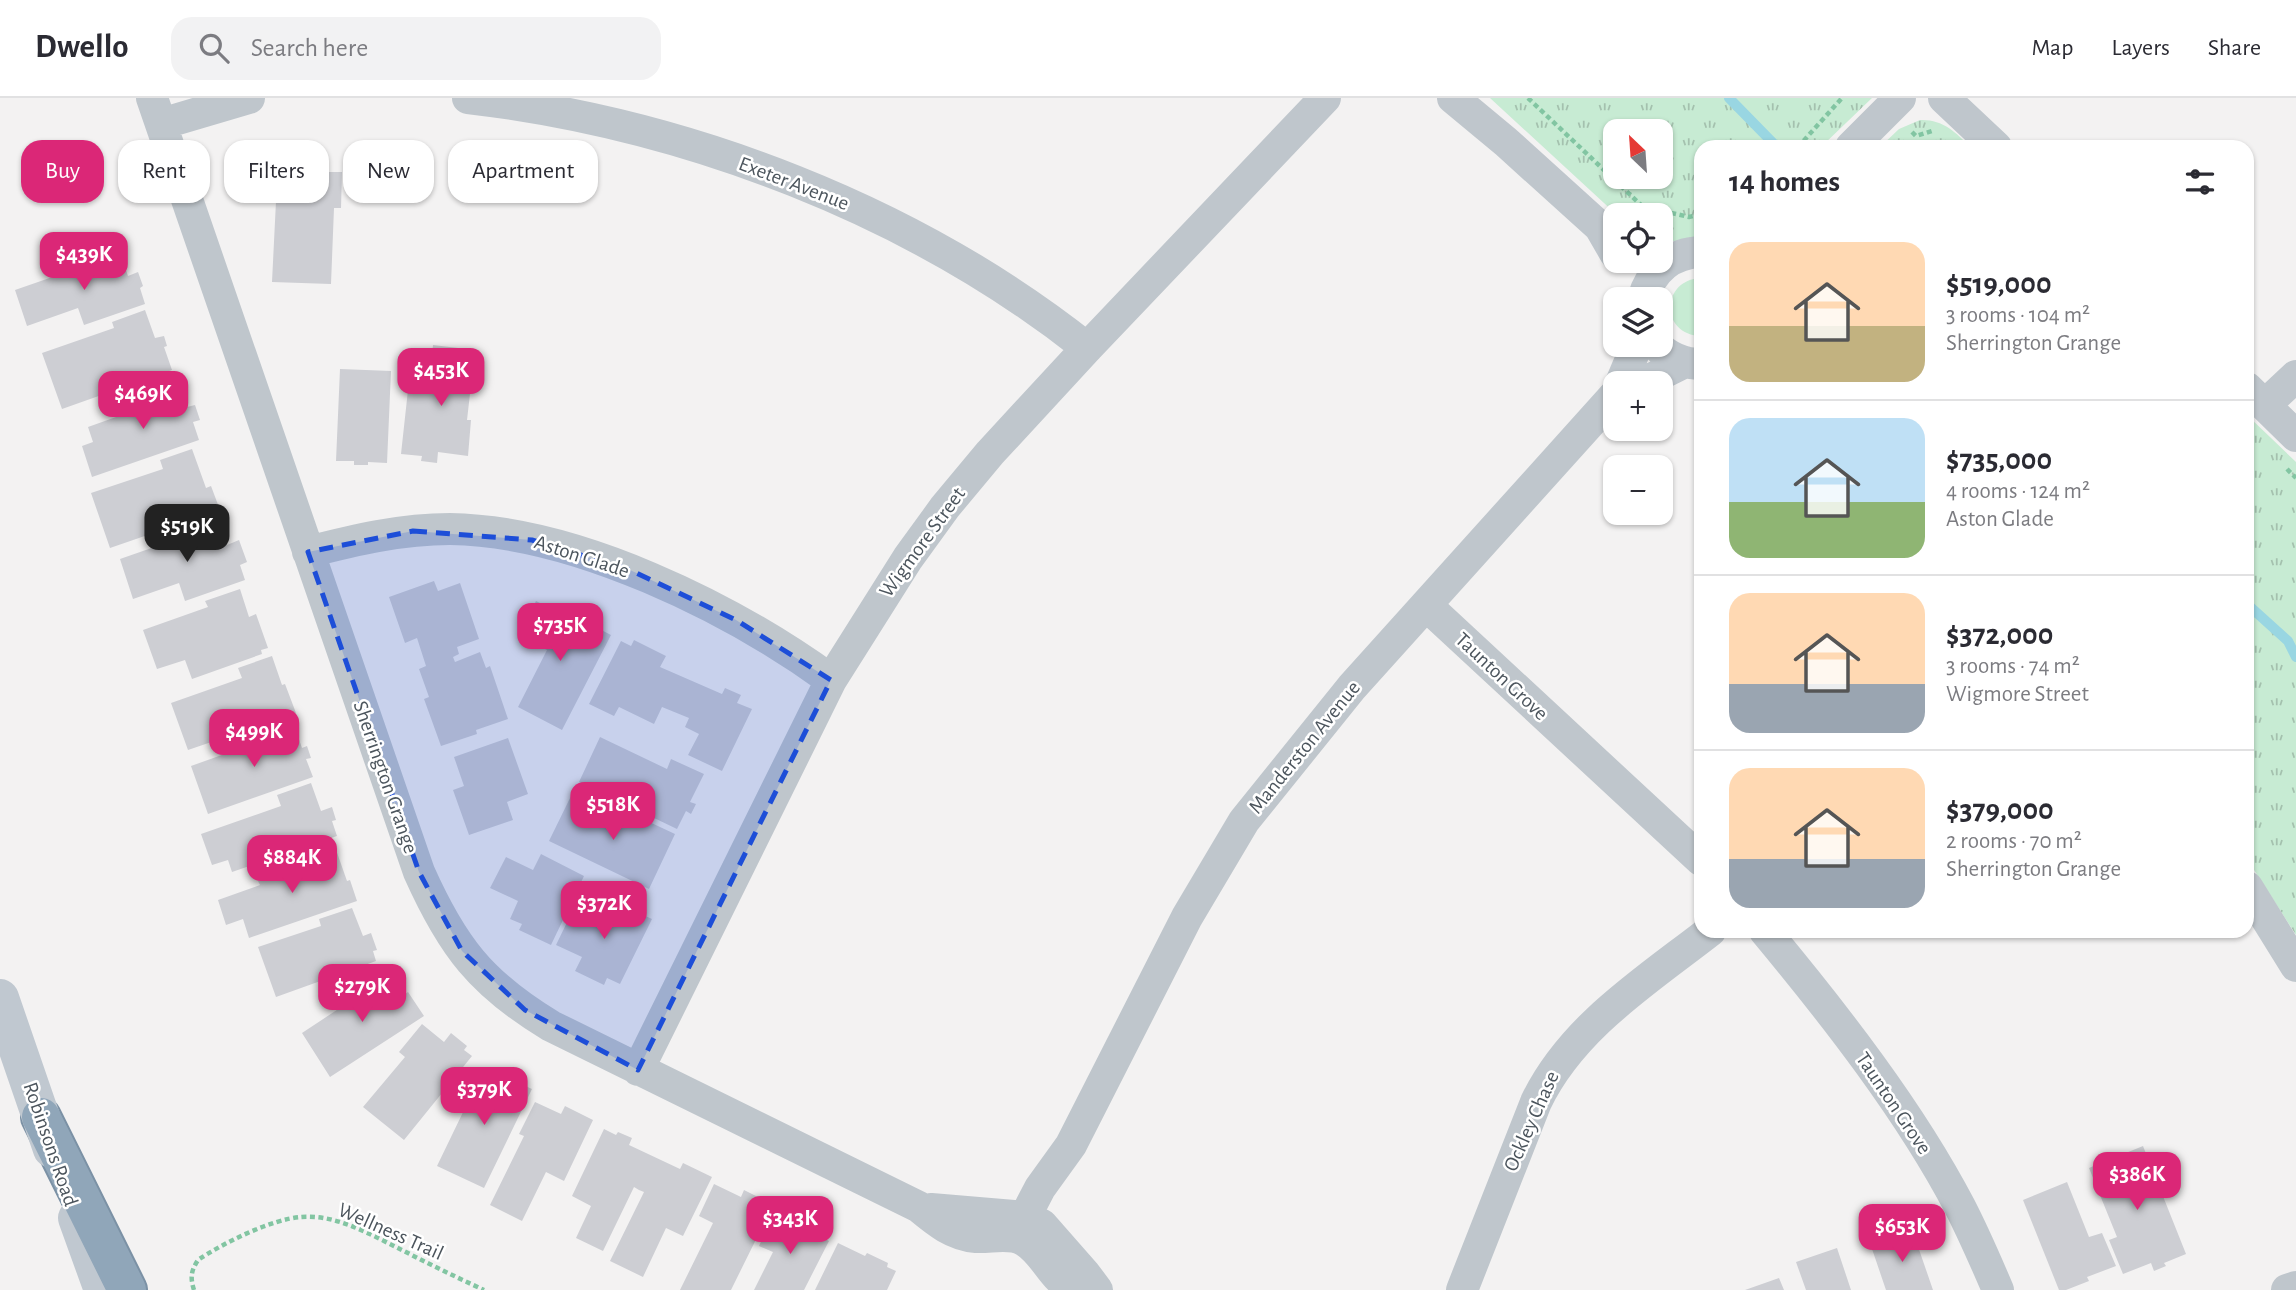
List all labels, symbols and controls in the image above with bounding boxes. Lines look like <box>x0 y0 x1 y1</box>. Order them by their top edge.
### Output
search box <box>171 17 661 80</box>
icon: search <box>195 29 233 67</box>
text: Dwello <box>35 31 129 64</box>
text: Search here <box>251 35 368 61</box>
text: Map <box>2031 36 2073 60</box>
text: Layers <box>2111 36 2170 60</box>
text: Share <box>2208 36 2261 60</box>
north arrow <box>1603 119 1673 189</box>
map controls <box>1603 119 1673 525</box>
chip: Buy <box>21 140 104 203</box>
chip: Rent <box>118 140 210 203</box>
chip: Filters <box>224 140 329 203</box>
chip: New <box>343 140 434 203</box>
chip: Apartment <box>448 140 598 203</box>
street label: Exeter Avenue <box>736 153 852 214</box>
icon: filters <box>2181 163 2219 201</box>
text: 14 homes <box>1729 167 1840 197</box>
button: locate <box>1603 203 1673 273</box>
pin: $439K <box>35 232 133 292</box>
text: $439K <box>56 243 112 266</box>
text: $519,000 <box>1946 269 2052 299</box>
icon: home <box>1785 270 1869 354</box>
button: layers <box>1603 287 1673 357</box>
text: 3 rooms · 104 m² <box>1946 304 2090 327</box>
text: Sherrington Grange <box>1946 332 2121 355</box>
pin: $453K <box>392 348 490 408</box>
text: $453K <box>413 359 469 382</box>
button: + <box>1603 371 1673 441</box>
pin: $469K <box>94 372 192 431</box>
text: $469K <box>114 382 172 405</box>
text: $735,000 <box>1946 445 2052 475</box>
icon: home <box>1785 446 1869 530</box>
button: − <box>1603 455 1673 525</box>
text: 4 rooms · 124 m² <box>1946 480 2090 503</box>
street label: Wigmore Street <box>876 483 969 601</box>
pin: $519K <box>138 504 236 564</box>
text: Aston Glade <box>1946 508 2054 531</box>
text: $519K <box>160 515 214 538</box>
street label: Aston Glade <box>532 531 632 582</box>
pin: $735K <box>511 603 609 663</box>
text: $735K <box>533 614 587 637</box>
text: $372,000 <box>1946 620 2053 650</box>
icon: home <box>1785 621 1869 705</box>
street label: Taunton Grove <box>1451 628 1552 724</box>
text: 3 rooms · 74 m² <box>1946 655 2080 678</box>
street label: Manderston Avenue <box>1245 677 1364 818</box>
text: Wigmore Street <box>1946 683 2089 706</box>
street label: Sherrington Grange <box>350 698 421 856</box>
pin: $499K <box>205 710 303 769</box>
text: $499K <box>225 720 283 743</box>
pin: $518K <box>564 782 662 842</box>
text: $518K <box>586 793 640 816</box>
text: $379,000 <box>1946 795 2054 825</box>
icon: home <box>1785 796 1869 880</box>
text: 2 rooms · 70 m² <box>1946 830 2082 853</box>
pin: $884K <box>243 836 341 895</box>
text: $884K <box>263 846 321 869</box>
text: Sherrington Grange <box>1946 858 2121 881</box>
pin: $372K <box>555 882 653 941</box>
text: $372K <box>577 892 631 915</box>
pin: $279K <box>313 964 411 1024</box>
text: $279K <box>334 975 390 998</box>
street label: Taunton Grove <box>1852 1049 1935 1158</box>
pin: $379K <box>435 1068 533 1127</box>
street label: Ockley Chase <box>1500 1068 1563 1174</box>
text: $379K <box>457 1078 511 1101</box>
street label: Robinsons Road <box>19 1079 82 1209</box>
pin: $386K <box>2088 1152 2186 1212</box>
text: $386K <box>2109 1163 2165 1186</box>
pin: $343K <box>741 1196 839 1256</box>
street label: Wellness Trail <box>335 1199 447 1264</box>
pin: $653K <box>1853 1204 1951 1264</box>
text: $343K <box>762 1207 818 1230</box>
text: $653K <box>1875 1215 1929 1238</box>

